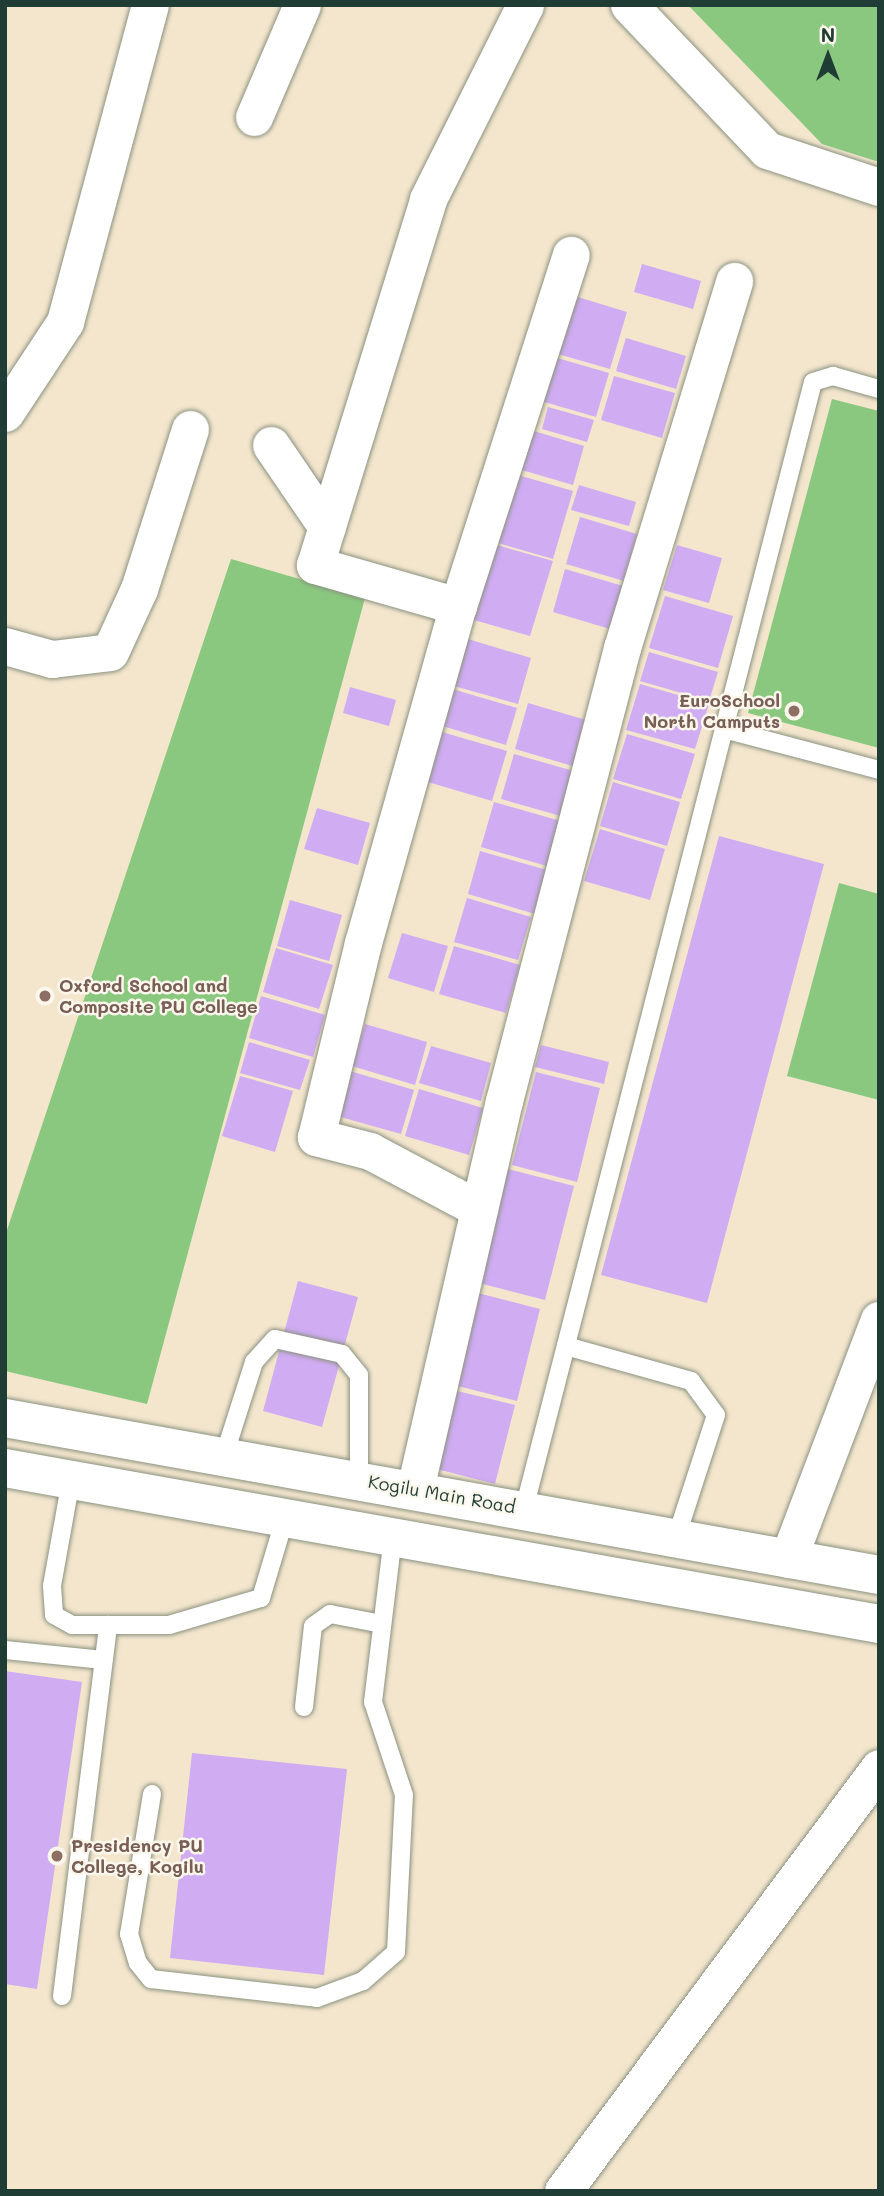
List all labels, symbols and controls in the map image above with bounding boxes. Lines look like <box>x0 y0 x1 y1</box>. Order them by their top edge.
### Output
north arrow <box>793 21 863 91</box>
text: N <box>821 22 835 47</box>
place label: EuroSchool North Camputs <box>644 690 780 732</box>
marker: EuroSchool North Camputs <box>786 703 802 719</box>
place label: Oxford School and Composite PU College <box>59 975 258 1018</box>
marker: Oxford School and Composite PU College <box>37 988 53 1004</box>
street label: Kogilu Main Road <box>367 1470 517 1518</box>
place label: Presidency PU College, Kogilu <box>71 1835 204 1878</box>
marker: Presidency PU College, Kogilu <box>49 1848 65 1864</box>

